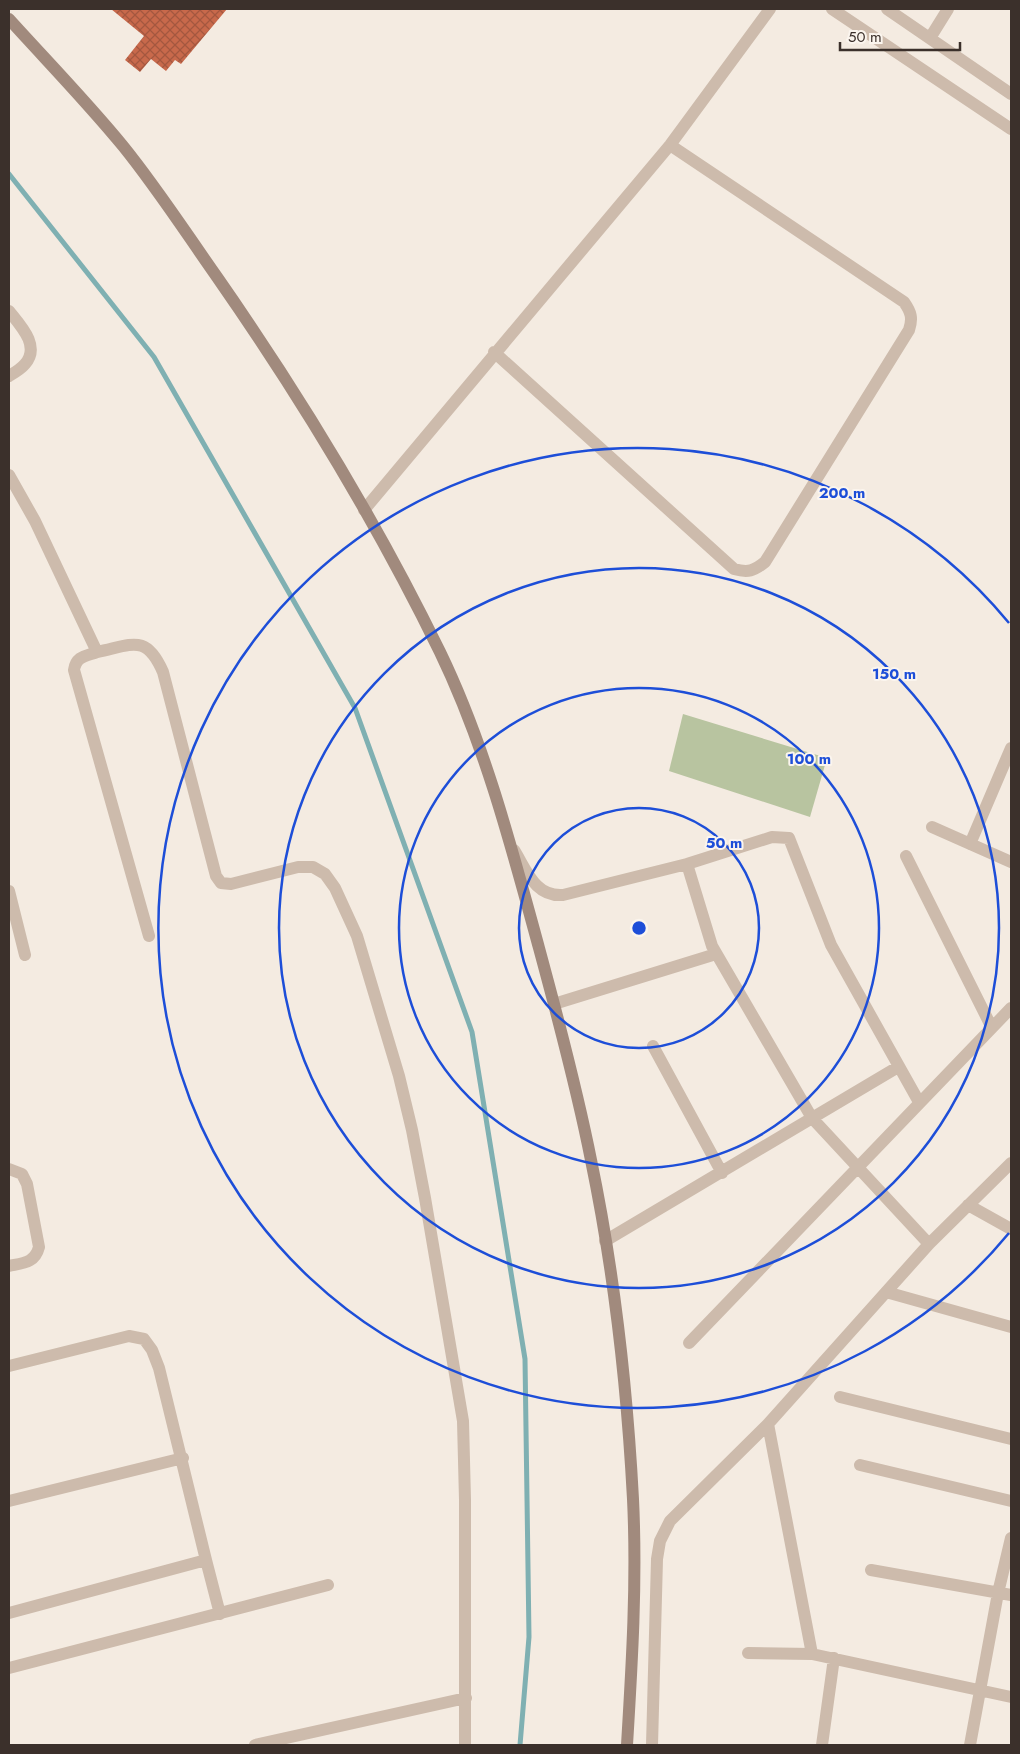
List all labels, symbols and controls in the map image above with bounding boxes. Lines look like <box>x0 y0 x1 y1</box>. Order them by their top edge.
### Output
scale bar <box>840 20 960 52</box>
text: 50 m <box>848 26 882 48</box>
text: 200 m <box>819 482 865 504</box>
text: 150 m <box>872 663 916 685</box>
text: 100 m <box>787 748 831 770</box>
text: 50 m <box>706 832 742 854</box>
centre of rings <box>630 919 648 937</box>

